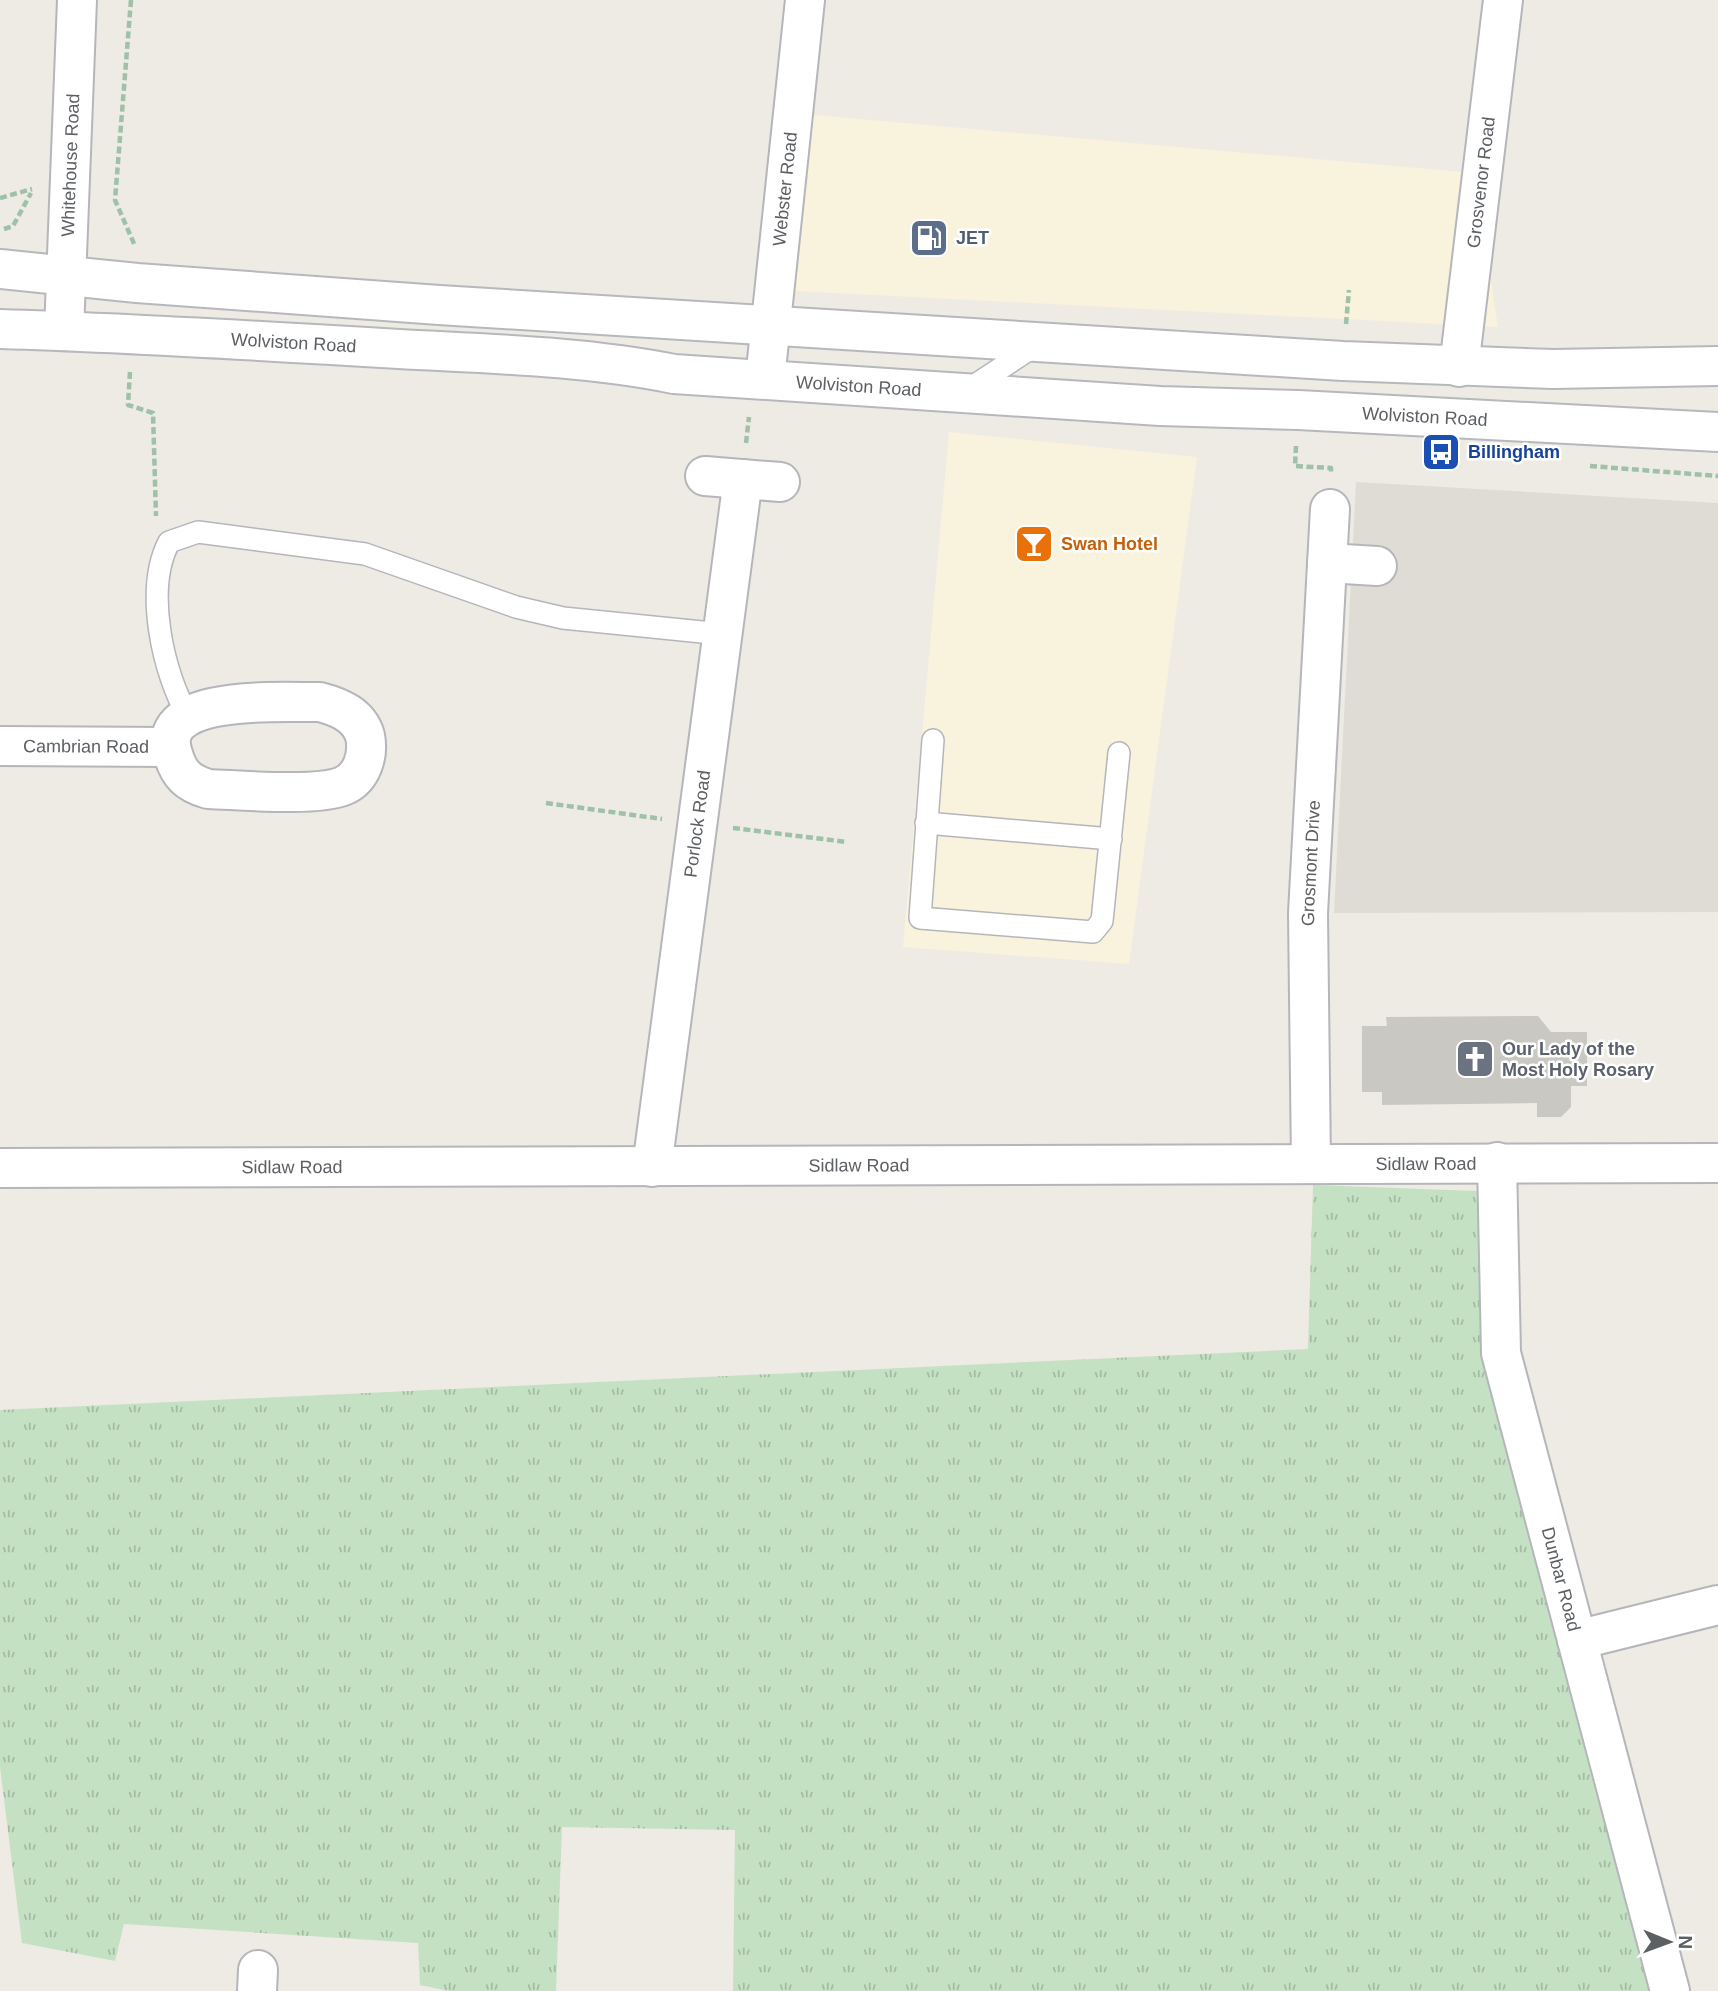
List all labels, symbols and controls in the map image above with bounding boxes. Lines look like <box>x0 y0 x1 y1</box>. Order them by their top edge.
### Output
street label: Whitehouse Road <box>58 93 83 237</box>
street label: Grosvenor Road <box>1463 116 1499 249</box>
street label: Webster Road <box>769 131 801 247</box>
fuel station icon: JET <box>908 217 950 259</box>
place label: JET <box>956 228 989 248</box>
street label: Wolviston Road <box>230 329 357 356</box>
street label: Wolviston Road <box>795 372 922 400</box>
street label: Wolviston Road <box>1361 403 1488 430</box>
bus stop icon: Billingham <box>1420 431 1462 473</box>
place label: Billingham <box>1468 442 1560 462</box>
bar icon: Swan Hotel <box>1013 523 1055 565</box>
place label: Swan Hotel <box>1061 534 1158 554</box>
street label: Cambrian Road <box>23 736 149 757</box>
street label: Porlock Road <box>680 769 714 879</box>
street label: Grosmont Drive <box>1298 800 1324 926</box>
church icon: Our Lady of the Most Holy Rosary <box>1454 1038 1496 1080</box>
place label: Our Lady of the Most Holy Rosary <box>1502 1039 1654 1080</box>
street label: Sidlaw Road <box>1375 1154 1477 1174</box>
street label: Sidlaw Road <box>808 1155 910 1176</box>
street label: Sidlaw Road <box>241 1157 343 1177</box>
street label: Dunbar Road <box>1538 1525 1584 1633</box>
north arrow <box>1634 1907 1704 1977</box>
text: N <box>1675 1935 1696 1949</box>

